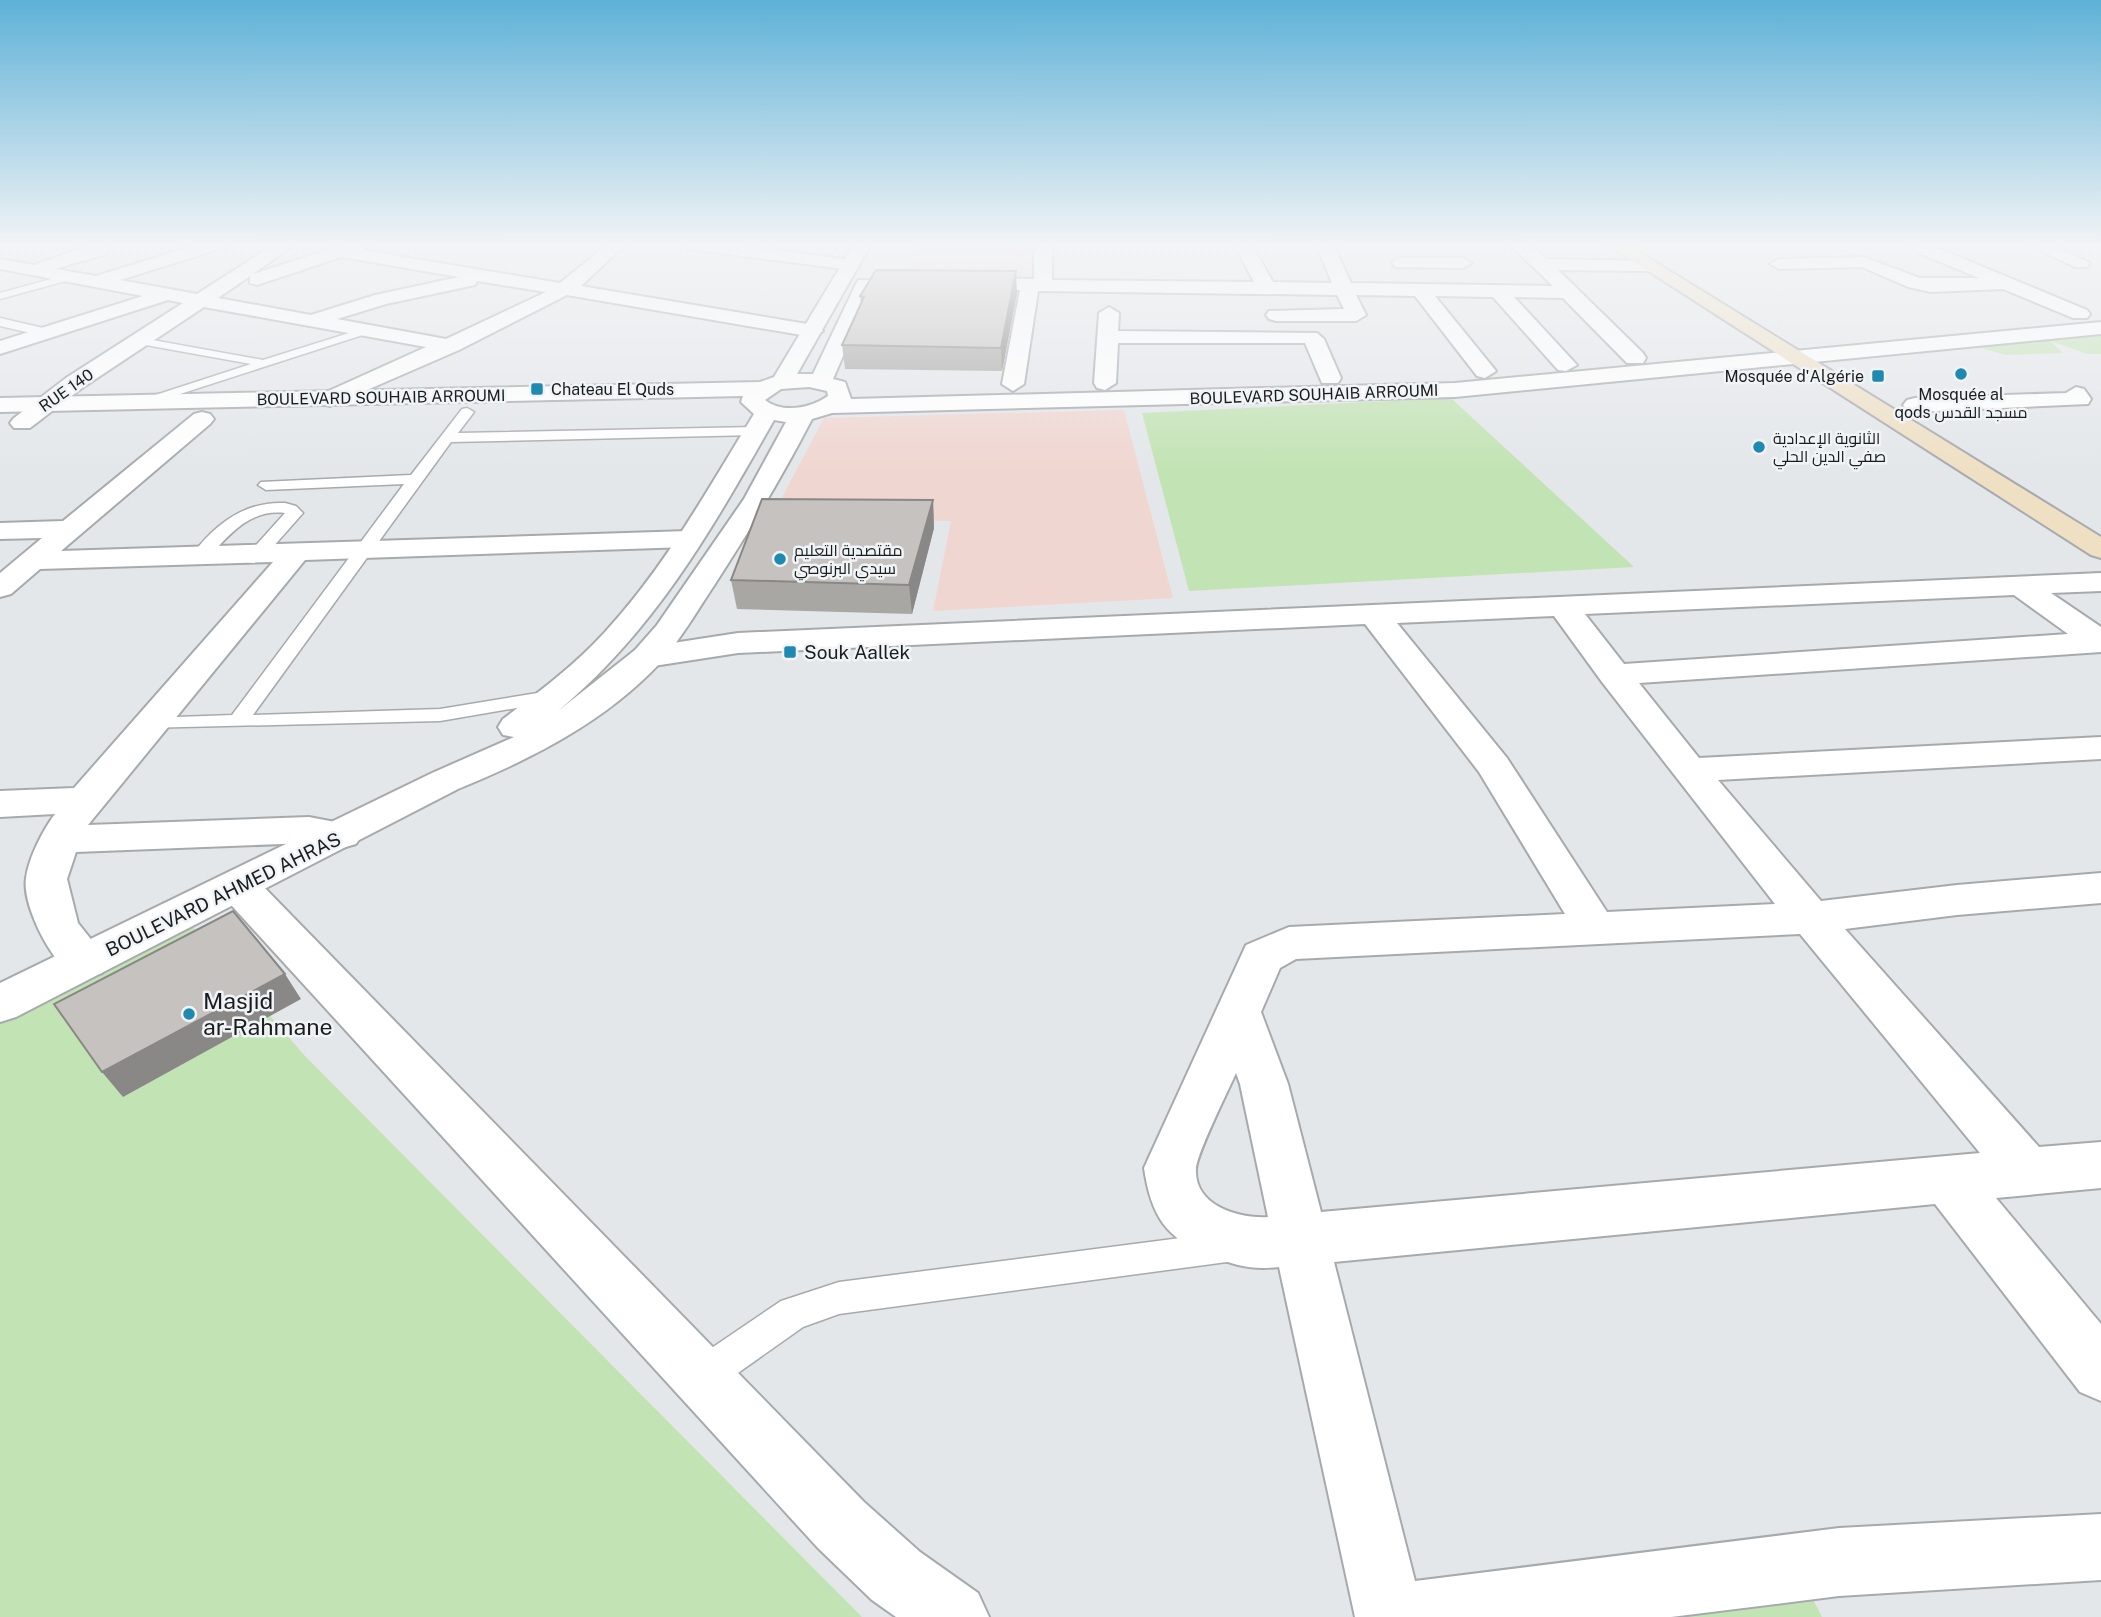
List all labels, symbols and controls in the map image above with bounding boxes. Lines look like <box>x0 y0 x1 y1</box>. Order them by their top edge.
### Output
street label: RUE 140 <box>35 365 97 416</box>
marker: Mosquée al qods مسجد القدس <box>1953 366 1969 382</box>
place label: Mosquée d'Algérie <box>1725 367 1864 386</box>
marker: Mosquée d'Algérie <box>1870 368 1886 384</box>
place label: Chateau El Quds <box>551 380 674 399</box>
marker: Chateau El Quds <box>529 381 545 397</box>
street label: BOULEVARD SOUHAIB ARROUMI <box>1189 381 1439 408</box>
place label: Mosquée al qods مسجد القدس <box>1894 385 2028 423</box>
street label: BOULEVARD SOUHAIB ARROUMI <box>256 386 506 409</box>
place label: الثانوية الإعدادية صفي الدين الحلي <box>1773 429 1886 470</box>
marker: الثانوية الإعدادية صفي الدين الحلي <box>1751 439 1767 455</box>
place label: مقتصدية التعليم سيدي البرنوصي <box>794 541 903 582</box>
marker: مقتصدية التعليم سيدي البرنوصي <box>772 551 788 567</box>
place label: Souk Aallek <box>804 641 910 663</box>
marker: Souk Aallek <box>782 644 798 660</box>
street label: BOULEVARD AHMED AHRAS <box>102 827 344 961</box>
place label: Masjid ar-Rahmane <box>203 987 332 1040</box>
marker: Masjid ar-Rahmane <box>181 1006 197 1022</box>

